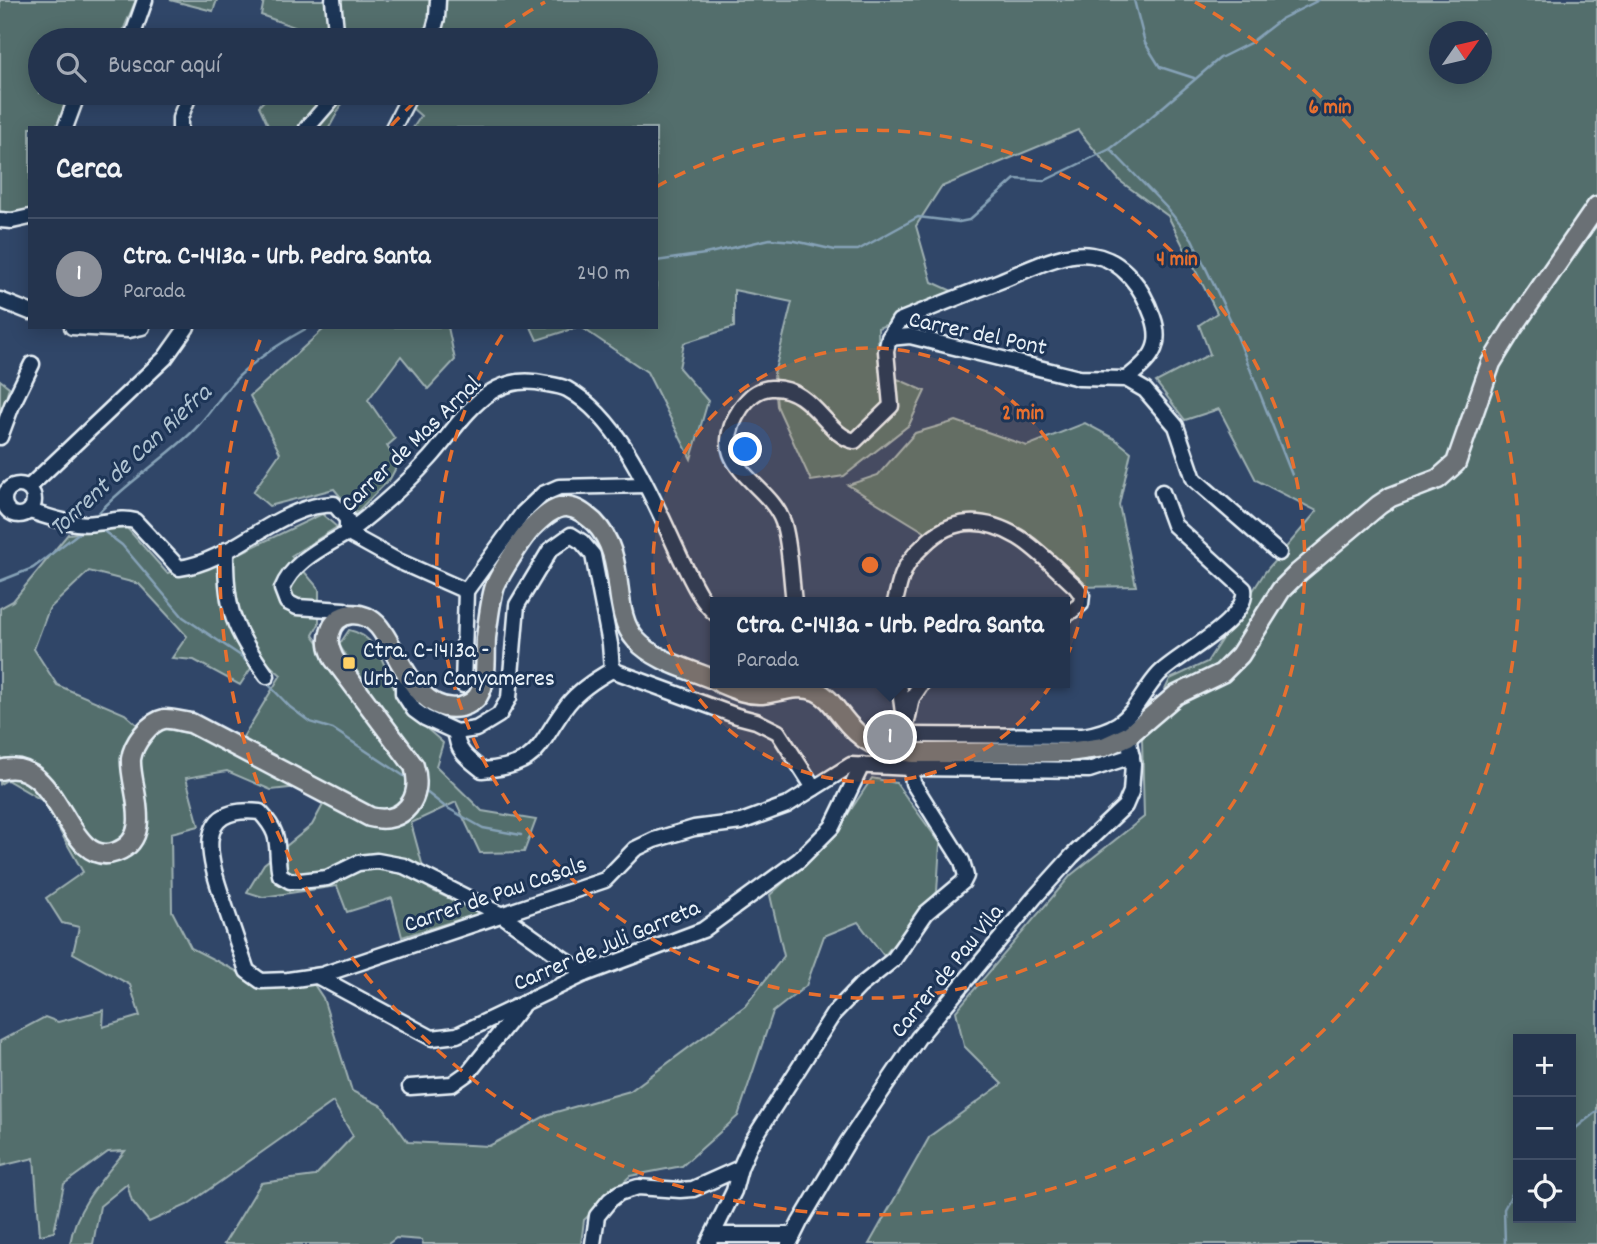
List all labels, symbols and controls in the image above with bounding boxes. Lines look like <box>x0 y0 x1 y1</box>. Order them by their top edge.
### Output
north arrow <box>1429 21 1492 84</box>
search box <box>28 28 658 105</box>
icon: search <box>52 48 90 86</box>
text: Buscar aquí <box>108 48 220 85</box>
text: 6 min <box>1308 94 1352 124</box>
text: Cerca <box>56 150 121 193</box>
text: Ctra. C-1413a - Urb. Pedra Santa <box>123 239 430 276</box>
text: 4 min <box>1156 246 1198 276</box>
text: 1 <box>76 258 82 291</box>
text: 240 m <box>577 258 630 291</box>
text: Parada <box>123 276 185 309</box>
street label: Carrer del Pont <box>905 304 1050 366</box>
street label: Carrer de Mas Arnal <box>334 369 490 521</box>
water label: Torrent de Can Riefra <box>42 375 222 547</box>
text: 2 min <box>1002 400 1044 430</box>
your location <box>728 432 762 466</box>
centre of rings <box>858 553 882 577</box>
popup <box>710 597 1070 688</box>
text: Ctra. C-1413a - Urb. Pedra Santa <box>736 608 1044 645</box>
place label: Ctra. C-1413a - Urb. Can Canyameres <box>363 635 555 697</box>
text: Parada <box>736 645 798 678</box>
marker: Ctra. C-1413a - Urb. Can Canyameres <box>341 655 357 671</box>
pin: 1 <box>867 711 913 763</box>
street label: Carrer de Pau Casals <box>400 849 592 943</box>
street label: Carrer de Juli Garreta <box>509 892 706 1001</box>
street label: Carrer de Pau Vila <box>883 897 1014 1046</box>
map controls <box>1513 1034 1576 1223</box>
button: + <box>1513 1034 1576 1097</box>
button: − <box>1513 1097 1576 1160</box>
button: locate <box>1513 1160 1576 1223</box>

